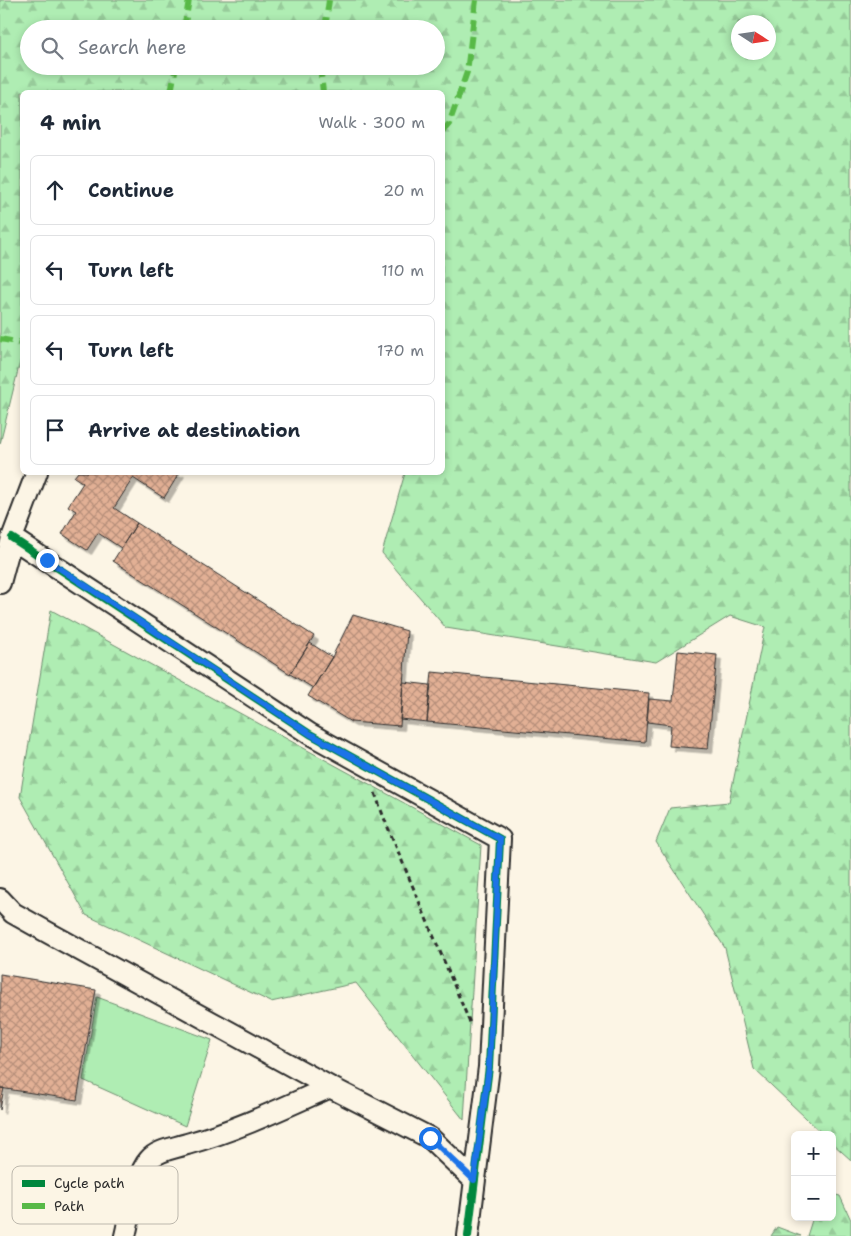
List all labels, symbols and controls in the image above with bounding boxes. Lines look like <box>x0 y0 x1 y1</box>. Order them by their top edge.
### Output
north arrow <box>731 15 776 60</box>
search box <box>20 20 445 75</box>
icon: search <box>38 34 66 62</box>
text: Search here <box>78 35 187 60</box>
text: 4 min <box>40 109 101 137</box>
text: Walk · 300 m <box>318 112 425 133</box>
icon: ahead <box>41 176 69 204</box>
text: Continue <box>88 178 174 203</box>
text: 20 m <box>383 180 424 201</box>
icon: left <box>41 256 69 284</box>
text: Turn left <box>88 258 174 283</box>
text: 110 m <box>381 260 424 281</box>
icon: left <box>41 336 69 364</box>
text: Turn left <box>88 338 174 363</box>
text: 170 m <box>377 340 424 361</box>
icon: arrive <box>41 416 69 444</box>
text: Arrive at destination <box>88 418 300 443</box>
route end <box>36 549 59 572</box>
route start <box>419 1127 442 1150</box>
map controls <box>791 1131 836 1221</box>
button: + <box>791 1131 836 1176</box>
legend <box>12 1166 178 1224</box>
text: Cycle path <box>54 1174 125 1192</box>
button: − <box>791 1176 836 1221</box>
text: Path <box>54 1197 85 1215</box>

